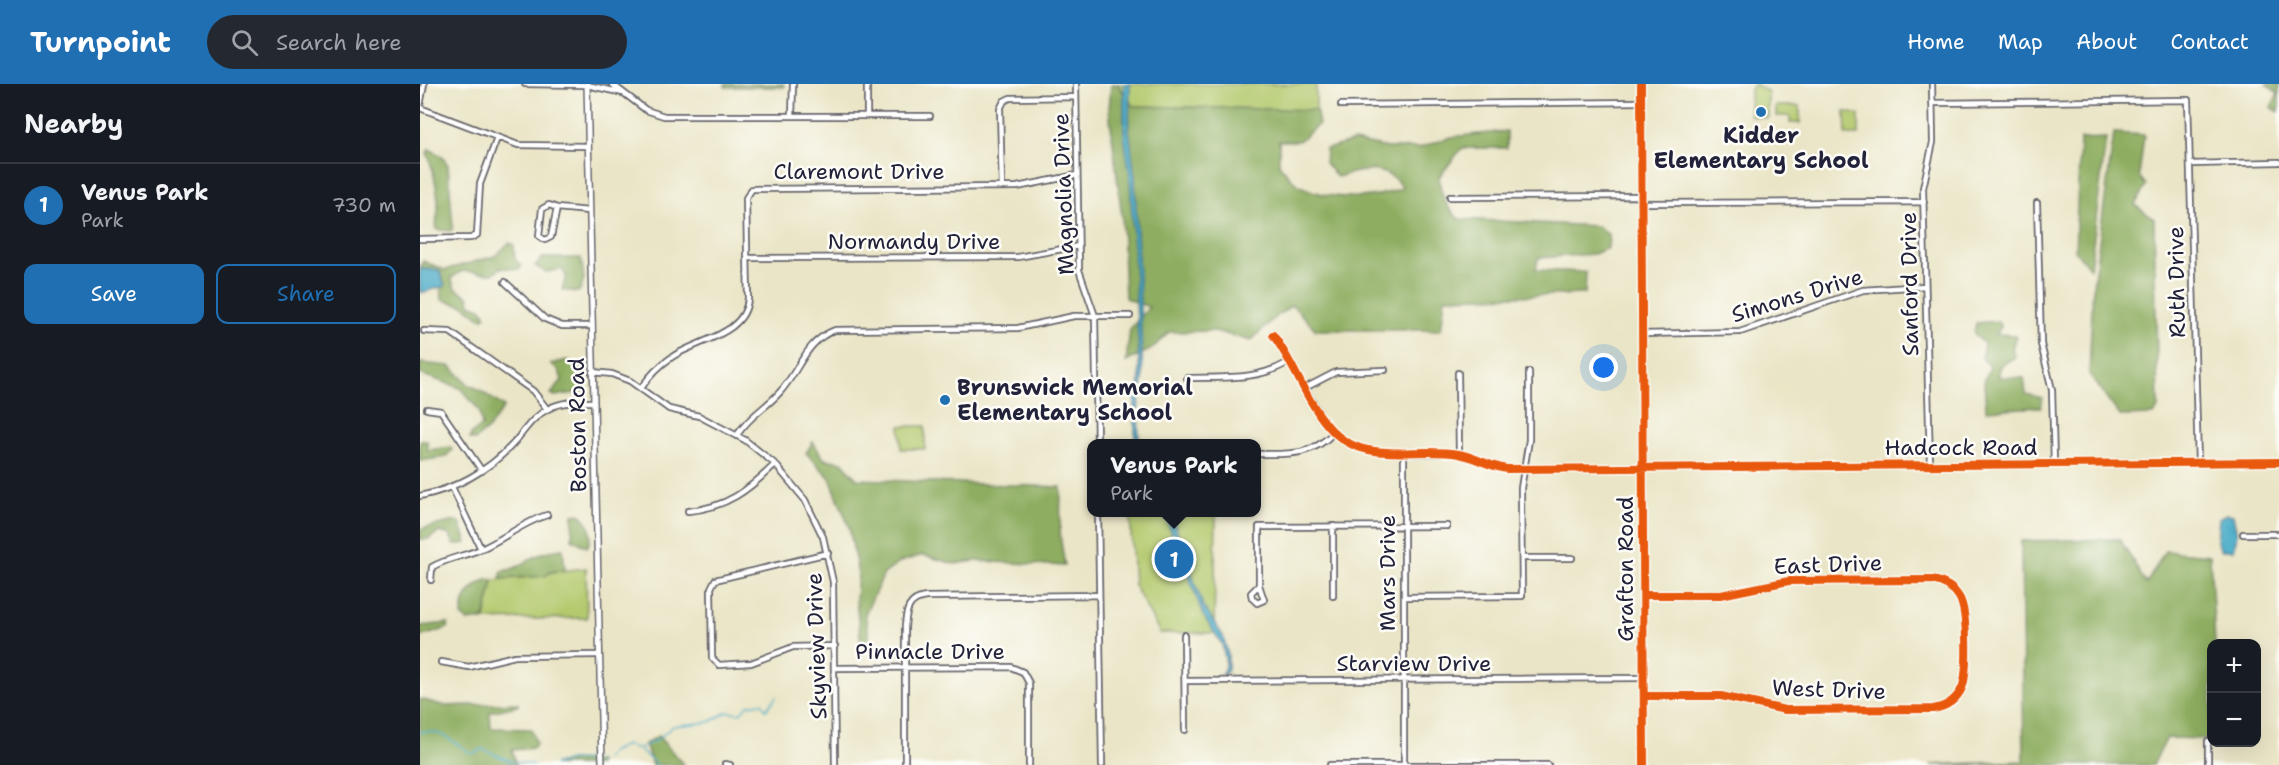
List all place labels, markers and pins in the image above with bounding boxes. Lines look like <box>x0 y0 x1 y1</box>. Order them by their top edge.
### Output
marker: Kidder Elementary School <box>1754 105 1768 119</box>
place label: Kidder Elementary School <box>1653 121 1869 175</box>
place label: Brunswick Memorial Elementary School <box>957 373 1193 427</box>
marker: Brunswick Memorial Elementary School <box>938 393 952 407</box>
pin: 1 <box>1154 536 1194 582</box>

